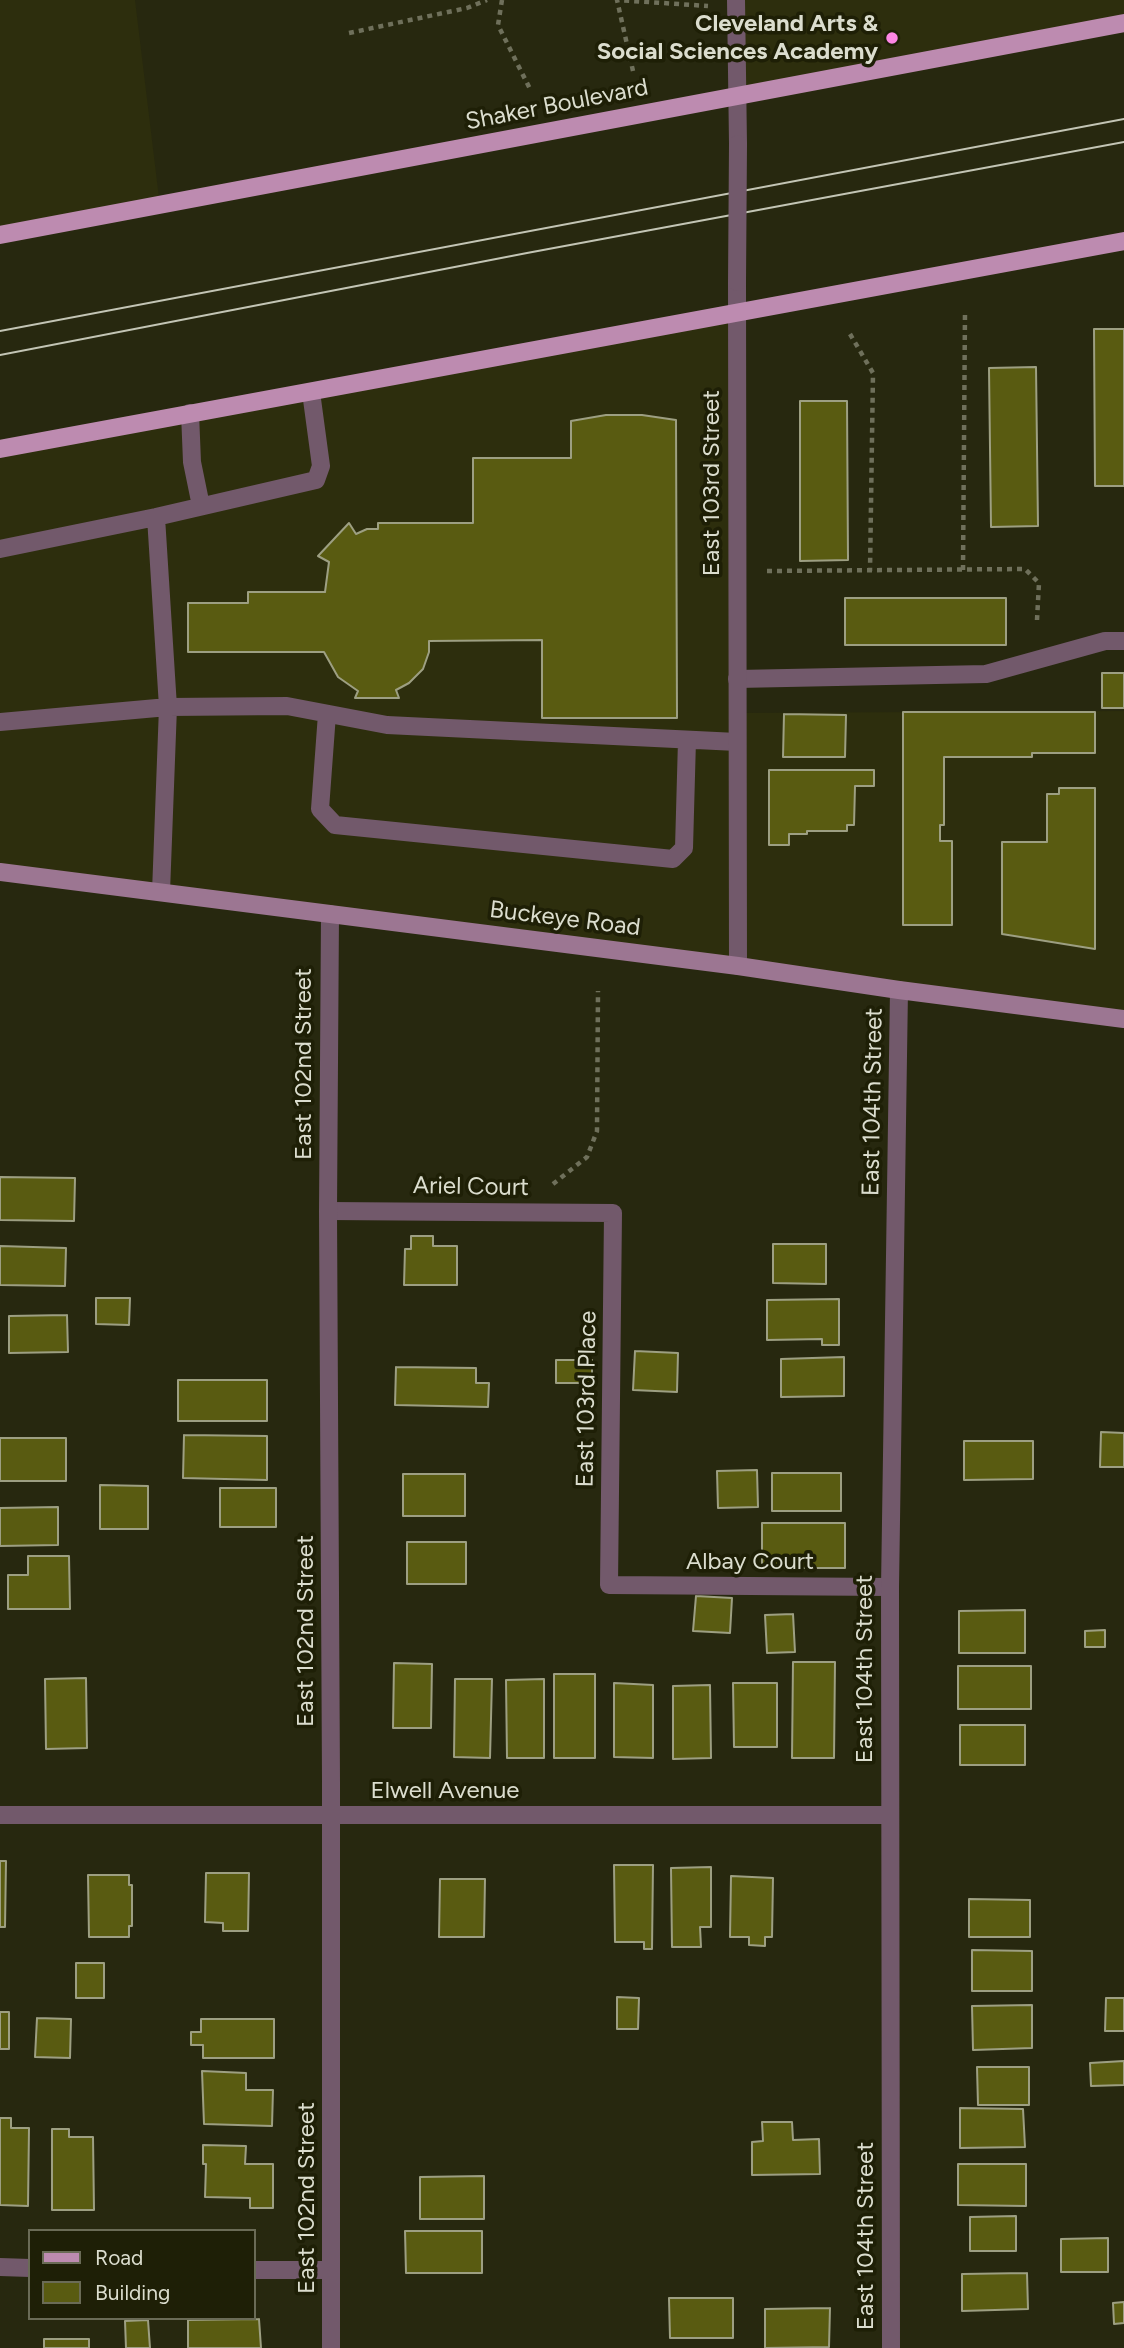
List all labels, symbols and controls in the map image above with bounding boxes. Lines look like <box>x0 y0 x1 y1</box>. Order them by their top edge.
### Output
place label: Cleveland Arts & Social Sciences Academy <box>597 10 878 66</box>
marker: Cleveland Arts & Social Sciences Academy <box>884 30 900 46</box>
street label: Shaker Boulevard <box>463 73 651 137</box>
street label: East 103rd Street <box>698 390 726 576</box>
street label: Buckeye Road <box>488 895 642 943</box>
street label: East 102nd Street <box>290 968 318 1160</box>
street label: East 104th Street <box>857 1008 889 1196</box>
street label: Ariel Court <box>413 1172 529 1202</box>
street label: East 103rd Place <box>571 1310 603 1488</box>
street label: East 102nd Street <box>292 1535 320 1727</box>
street label: Albay Court <box>686 1548 814 1576</box>
street label: East 104th Street <box>851 1575 879 1763</box>
street label: Elwell Avenue <box>371 1777 519 1805</box>
street label: East 102nd Street <box>293 2102 321 2294</box>
street label: East 104th Street <box>852 2142 880 2330</box>
legend <box>28 2229 256 2320</box>
text: Road <box>95 2245 143 2270</box>
text: Building <box>95 2280 170 2305</box>

